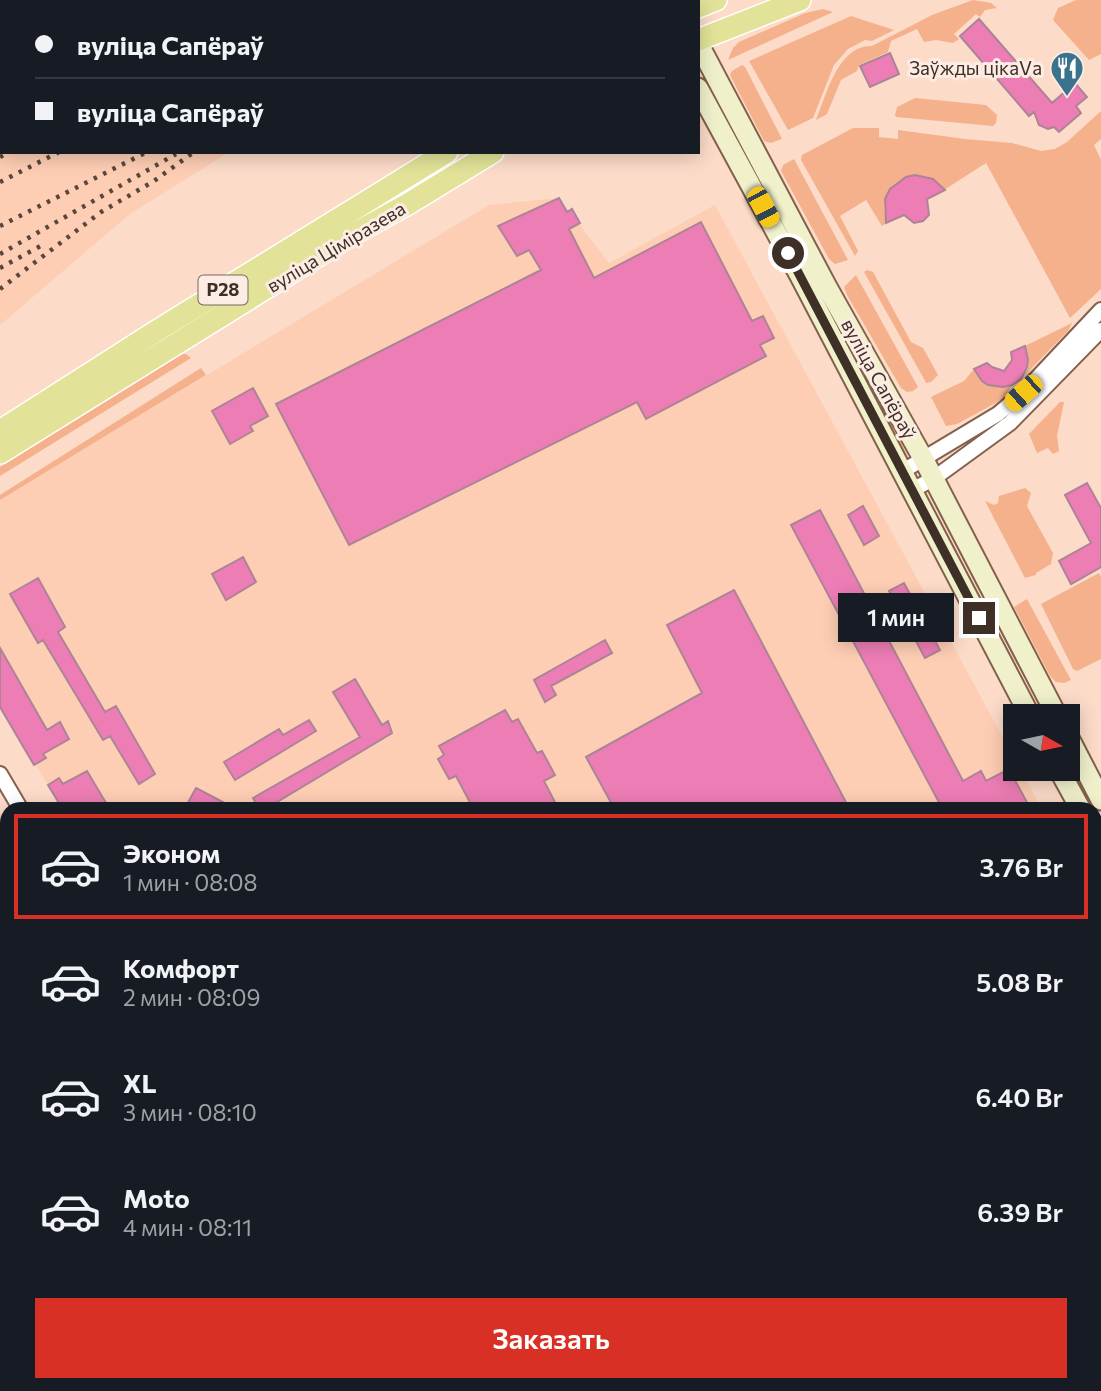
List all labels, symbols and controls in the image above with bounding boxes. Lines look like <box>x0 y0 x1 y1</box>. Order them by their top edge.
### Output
text: вуліца Сапёраў <box>77 29 264 60</box>
restaurant icon: Заўжды цікаVа <box>1048 49 1086 98</box>
place label: Заўжды цікаVа <box>909 56 1042 79</box>
text: вуліца Сапёраў <box>77 96 264 127</box>
car <box>744 184 783 230</box>
street label: вуліца Ціміразева <box>262 196 409 297</box>
route start <box>772 237 804 269</box>
road number: Р28 <box>198 276 248 304</box>
street label: вуліца Сапёраў <box>837 315 922 443</box>
car <box>1001 371 1046 415</box>
callout: 1 мин <box>839 594 954 642</box>
route end <box>963 602 995 634</box>
text: 1 мин <box>867 603 925 631</box>
north arrow <box>1003 704 1080 780</box>
map controls <box>1003 704 1080 781</box>
icon: car <box>39 835 102 898</box>
text: Эконом <box>123 837 220 868</box>
text: 3.76 Br <box>979 851 1063 882</box>
text: 1 мин · 08:08 <box>123 868 258 896</box>
icon: car <box>39 950 102 1013</box>
text: Комфорт <box>123 952 239 983</box>
text: 5.08 Br <box>976 966 1063 997</box>
text: 2 мин · 08:09 <box>123 983 260 1011</box>
icon: car <box>39 1065 102 1128</box>
text: XL <box>123 1067 157 1098</box>
text: 6.40 Br <box>975 1081 1063 1112</box>
text: 3 мин · 08:10 <box>123 1098 257 1126</box>
icon: car <box>39 1180 102 1243</box>
text: Moto <box>123 1182 190 1213</box>
text: 6.39 Br <box>977 1196 1063 1227</box>
text: 4 мин · 08:11 <box>123 1213 252 1241</box>
button: Заказать <box>35 1298 1067 1378</box>

